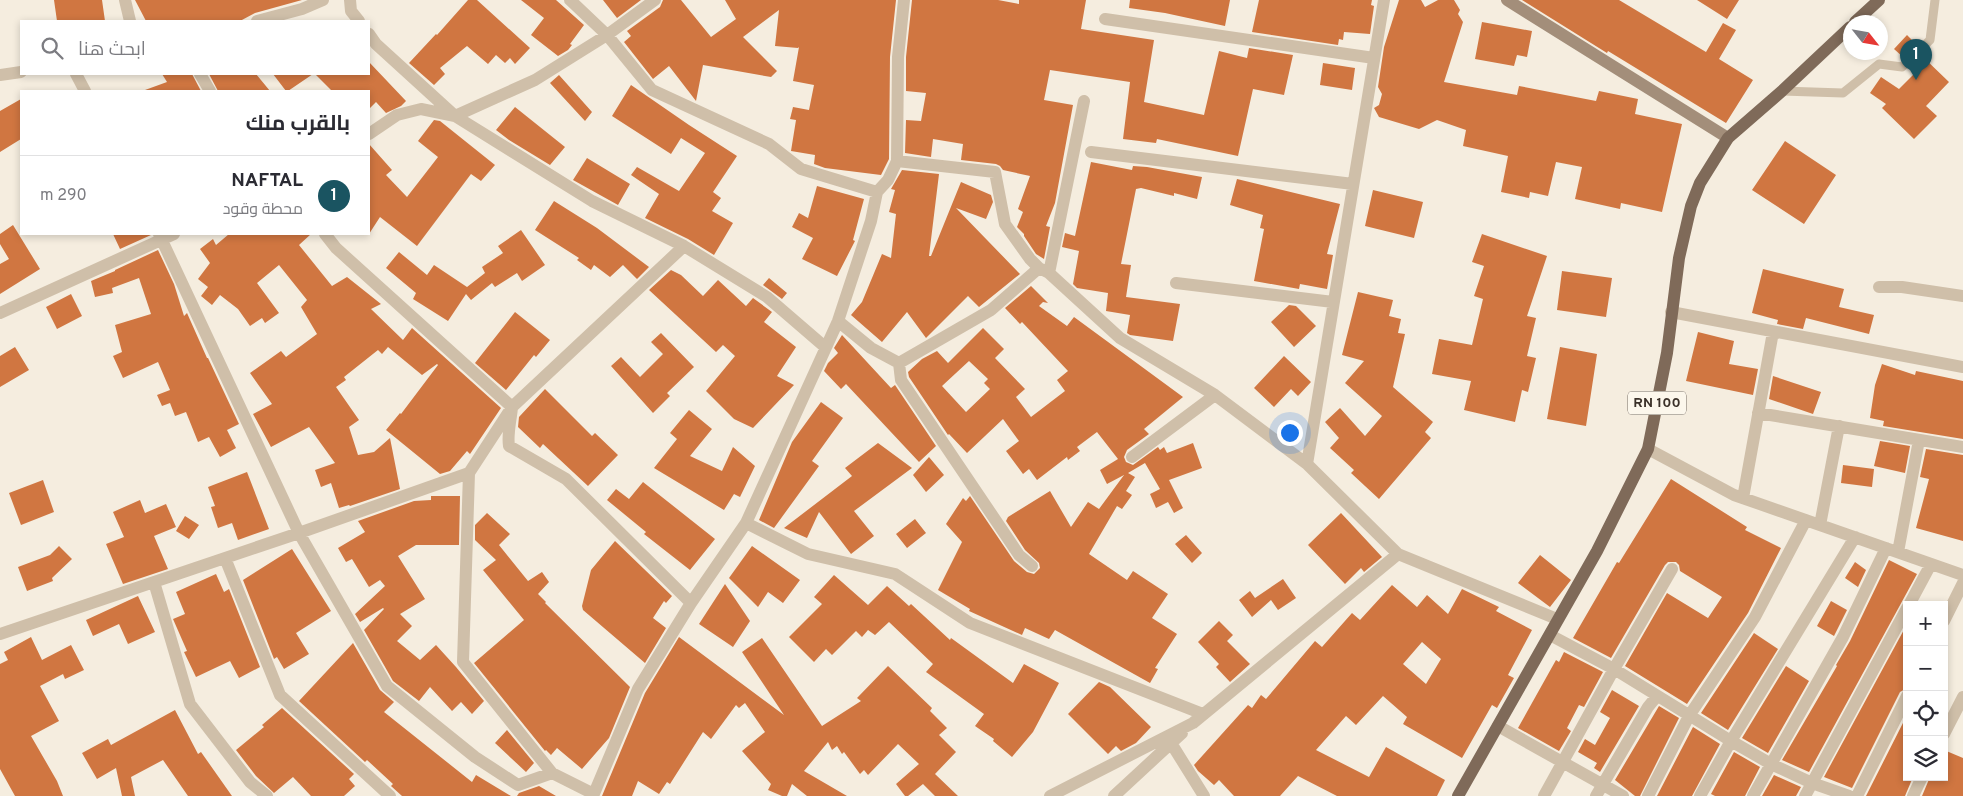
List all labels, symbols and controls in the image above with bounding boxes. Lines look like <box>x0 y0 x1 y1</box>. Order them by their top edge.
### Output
north arrow <box>1843 15 1888 60</box>
search box <box>20 20 370 75</box>
icon: search <box>38 34 66 62</box>
text: ابحث هنا <box>78 38 146 62</box>
pin: 1 <box>1900 39 1932 80</box>
text: بالقرب منك <box>246 111 350 138</box>
text: NAFTAL <box>231 169 303 193</box>
text: 290 m <box>40 186 87 206</box>
text: 1 <box>331 186 337 206</box>
text: محطة وقود <box>223 200 303 220</box>
road number: RN 100 <box>1628 392 1686 414</box>
your location <box>1277 420 1303 446</box>
map controls <box>1903 601 1948 781</box>
button: + <box>1903 601 1948 646</box>
button: − <box>1903 646 1948 691</box>
button: locate <box>1903 691 1948 736</box>
button: layers <box>1903 736 1948 781</box>

